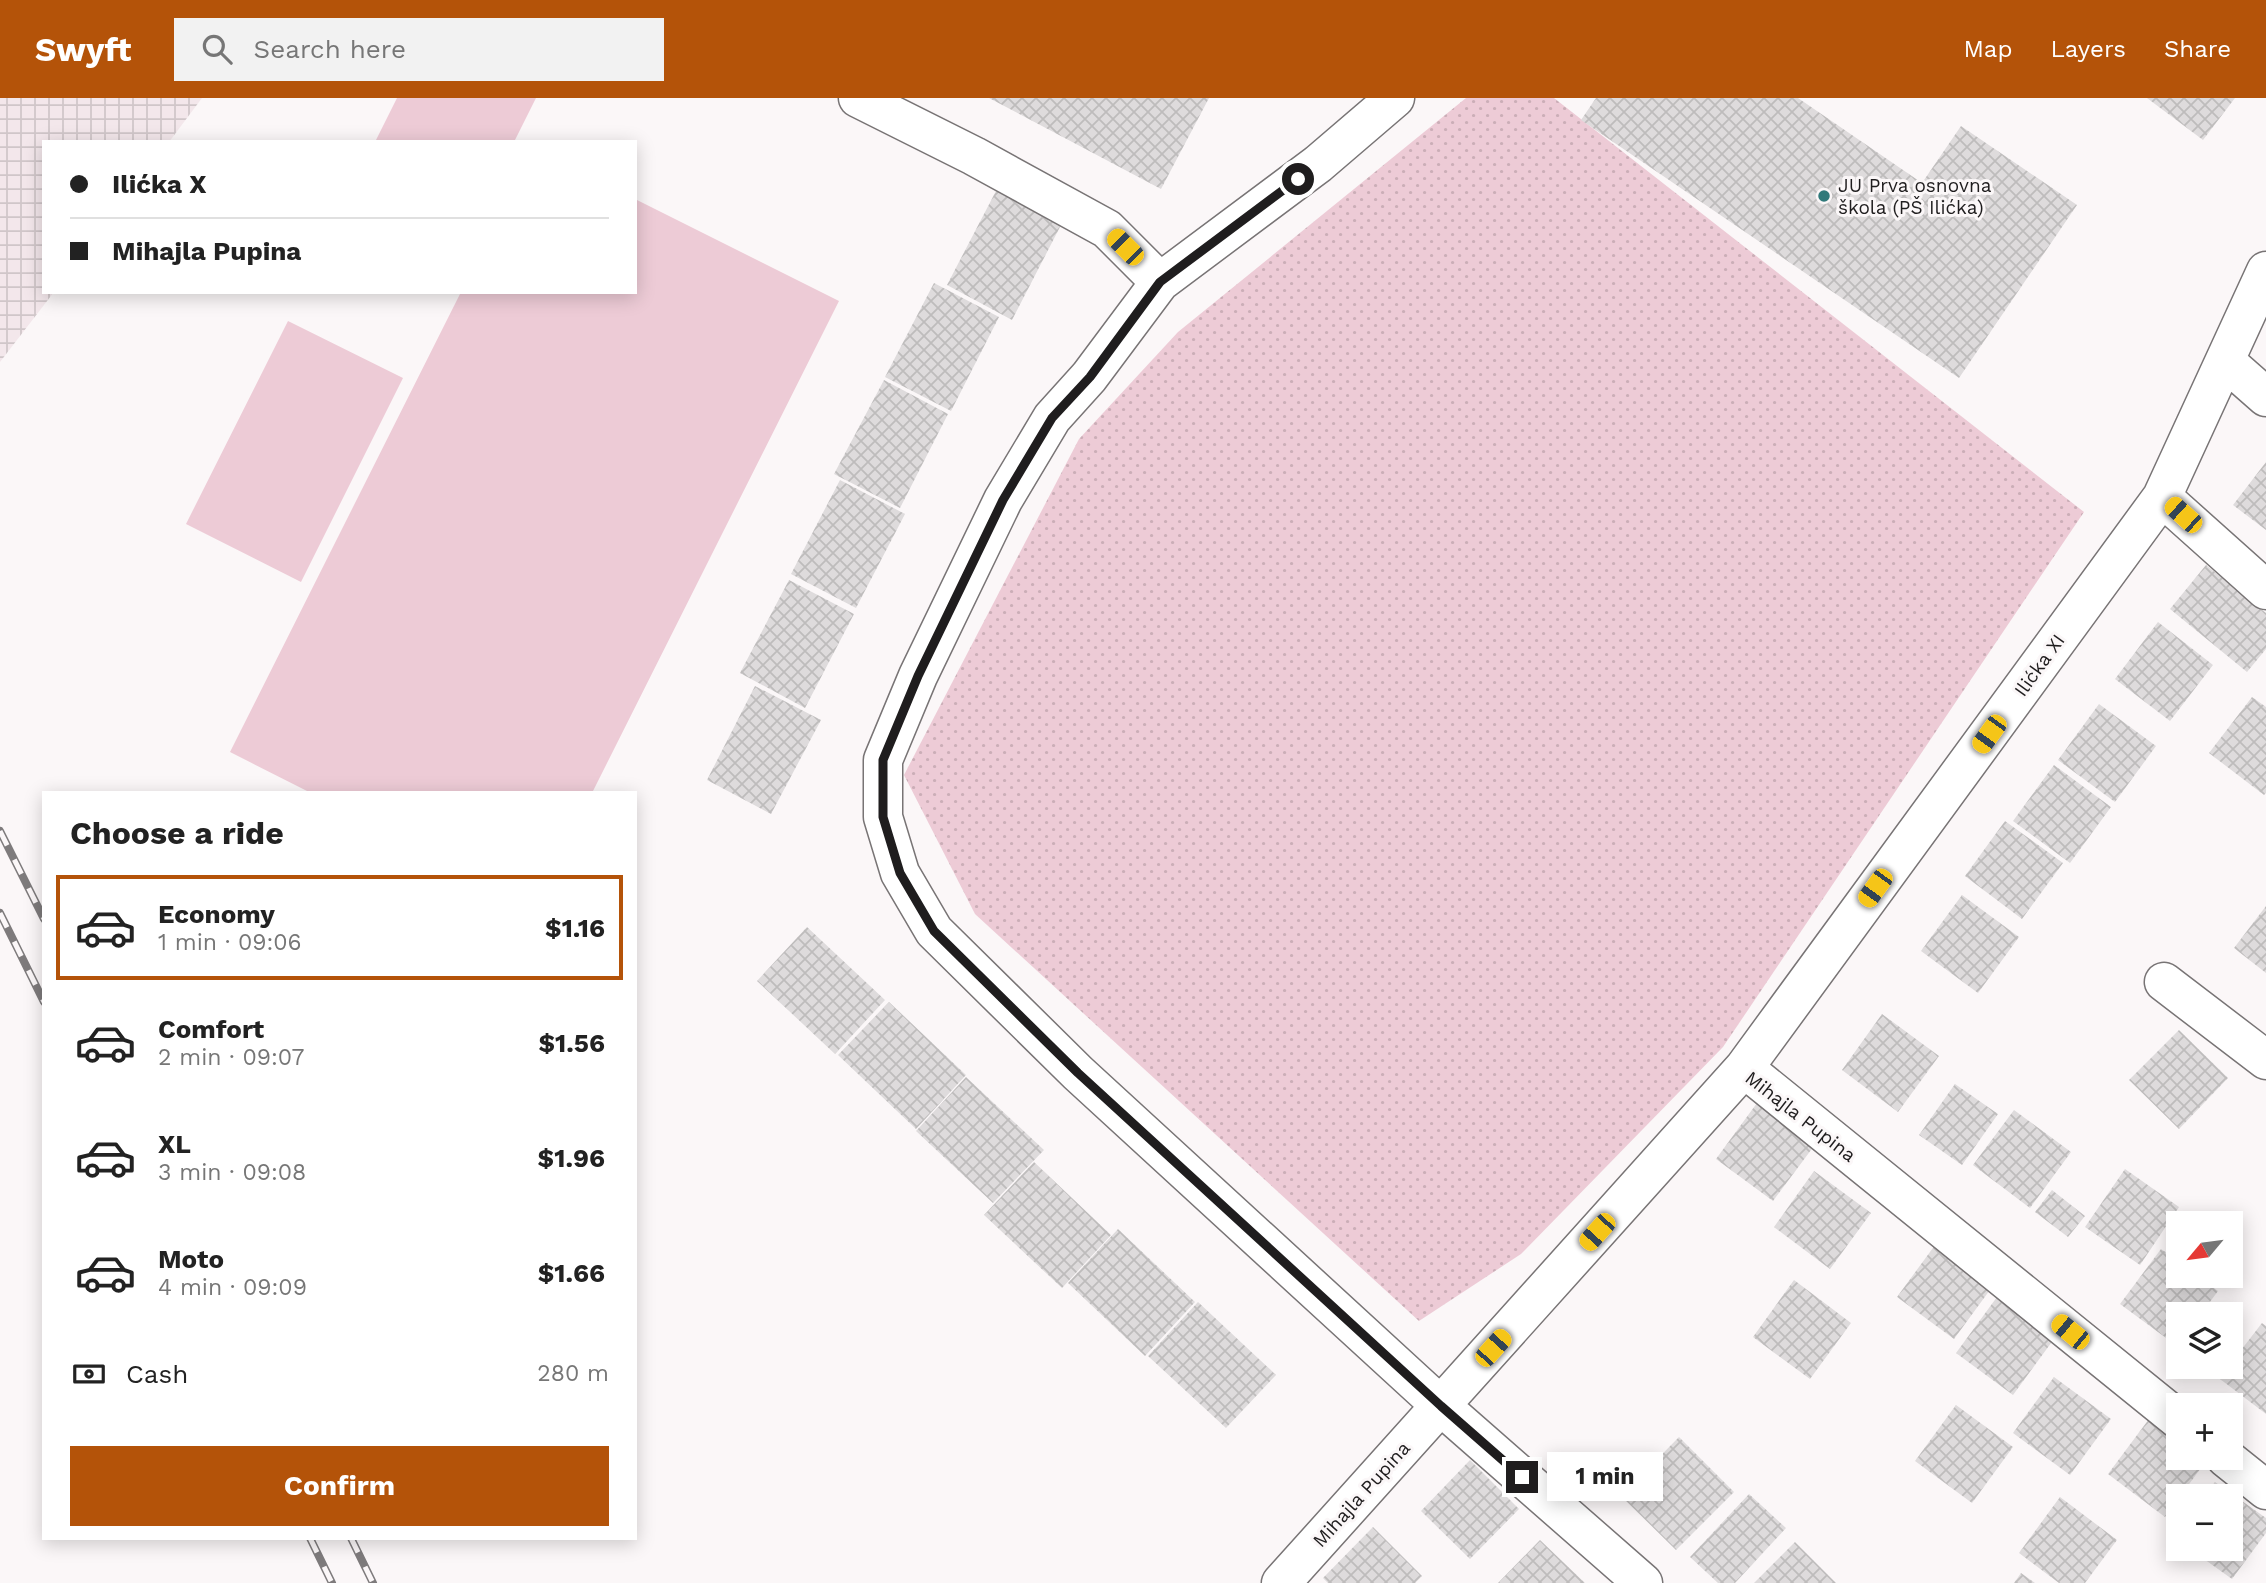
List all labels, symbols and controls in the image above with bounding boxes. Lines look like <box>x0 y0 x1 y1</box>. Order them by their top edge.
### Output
search box <box>174 18 664 81</box>
text: Swyft <box>35 30 132 69</box>
icon: search <box>198 30 236 68</box>
text: Search here <box>254 34 406 64</box>
text: Map <box>1964 35 2012 63</box>
text: Layers <box>2050 35 2126 63</box>
text: Share <box>2164 35 2231 63</box>
route start <box>1282 163 1314 195</box>
text: Ilićka X <box>112 169 206 199</box>
place label: JU Prva osnovna škola (PŠ Ilićka) <box>1838 174 1992 219</box>
marker: JU Prva osnovna škola (PŠ Ilićka) <box>1816 188 1832 204</box>
car <box>1103 225 1148 269</box>
text: Mihajla Pupina <box>112 236 301 266</box>
car <box>2161 493 2206 537</box>
street label: Ilićka XI <box>2009 630 2070 701</box>
car <box>1969 711 2010 757</box>
text: Choose a ride <box>70 814 284 852</box>
car <box>1855 865 1896 911</box>
icon: car <box>74 896 137 959</box>
text: Economy <box>158 899 275 929</box>
text: $1.16 <box>545 913 605 943</box>
text: 1 min · 09:06 <box>158 929 302 956</box>
icon: car <box>74 1011 137 1074</box>
text: Comfort <box>158 1014 264 1044</box>
text: $1.56 <box>538 1028 605 1058</box>
text: 2 min · 09:07 <box>158 1044 304 1071</box>
street label: Mihajla Pupina <box>1741 1066 1861 1167</box>
icon: car <box>74 1126 137 1189</box>
text: XL <box>158 1129 191 1159</box>
text: $1.96 <box>538 1143 605 1173</box>
text: 3 min · 09:08 <box>158 1159 306 1186</box>
car <box>1576 1209 1619 1255</box>
north arrow <box>2166 1211 2244 1288</box>
map controls <box>2166 1211 2243 1561</box>
icon: car <box>74 1241 137 1304</box>
text: Moto <box>158 1244 224 1274</box>
text: $1.66 <box>538 1258 605 1288</box>
text: 4 min · 09:09 <box>158 1274 307 1301</box>
button: layers <box>2166 1302 2243 1379</box>
car <box>2048 1311 2093 1353</box>
car <box>1472 1325 1515 1371</box>
icon: cash <box>70 1355 108 1393</box>
text: Cash <box>126 1359 188 1389</box>
text: 280 m <box>537 1360 609 1387</box>
button: + <box>2166 1393 2243 1470</box>
street label: Mihajla Pupina <box>1308 1437 1415 1552</box>
button: Confirm <box>70 1446 609 1526</box>
callout: 1 min <box>1546 1452 1662 1502</box>
route end <box>1506 1461 1538 1493</box>
text: 1 min <box>1575 1463 1635 1490</box>
button: − <box>2166 1484 2243 1561</box>

